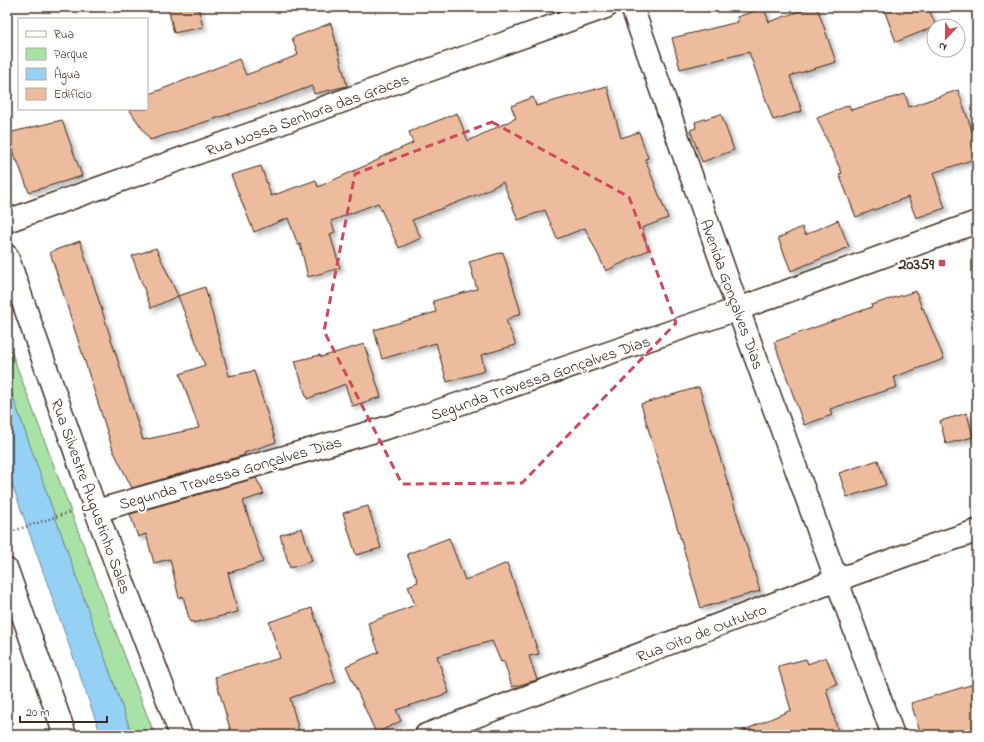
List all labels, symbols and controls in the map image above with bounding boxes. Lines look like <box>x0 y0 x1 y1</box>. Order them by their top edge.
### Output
legend <box>18 18 148 110</box>
north arrow <box>926 18 966 58</box>
text: Rua <box>54 26 74 44</box>
text: N <box>936 38 949 55</box>
text: Parque <box>54 46 88 64</box>
text: Água <box>54 65 80 85</box>
street label: Rua Nossa Senhora das Gracas <box>203 68 413 164</box>
text: Edifício <box>54 86 92 104</box>
street label: Avenida Gonçalves Dias <box>693 216 769 373</box>
place label: 20359 <box>898 253 934 277</box>
marker: 20359 <box>937 258 947 268</box>
street label: Segunda Travessa Gonçalves Dias <box>428 330 654 428</box>
street label: Rua Silvestre Augustinho Sales <box>44 396 137 598</box>
street label: Segunda Travessa Gonçalves Dias <box>116 431 345 517</box>
street label: Rua Oito de Outubro <box>633 598 770 670</box>
scale bar <box>20 698 107 724</box>
text: 20 m <box>26 704 49 722</box>

